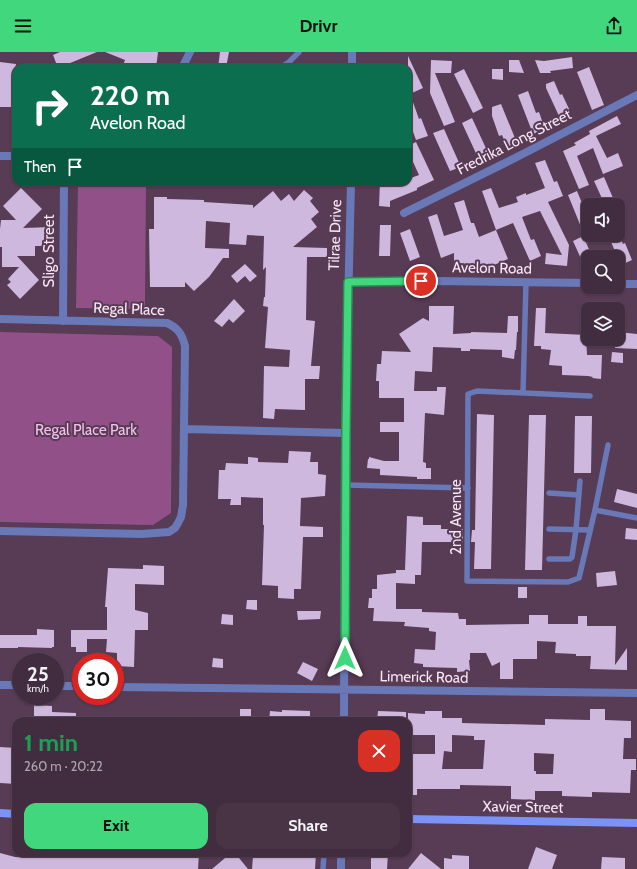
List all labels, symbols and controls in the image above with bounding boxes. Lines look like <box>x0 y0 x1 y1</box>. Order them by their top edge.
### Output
icon: menu <box>12 15 34 37</box>
text: Drivr <box>300 15 337 37</box>
icon: share <box>603 15 625 37</box>
text: 220 m <box>90 78 170 112</box>
icon: right <box>24 80 76 132</box>
street label: Fredrika Long Street <box>454 105 574 179</box>
text: Avelon Road <box>90 112 186 134</box>
icon: arrive <box>64 156 86 178</box>
text: Then <box>24 158 56 176</box>
map controls <box>581 198 625 346</box>
button: sound <box>581 198 625 242</box>
street label: Tilrae Drive <box>325 199 345 271</box>
street label: Sligo Street <box>40 214 58 288</box>
button: search <box>581 250 625 294</box>
street label: Avelon Road <box>452 258 532 278</box>
pin <box>404 264 438 298</box>
icon: arrive <box>410 270 432 292</box>
street label: Regal Place <box>93 299 165 319</box>
button: layers <box>581 302 625 346</box>
park label: Regal Place Park <box>35 421 137 439</box>
street label: 2nd Avenue <box>447 479 465 555</box>
position arrow <box>324 637 366 679</box>
speed limit sign: 30 <box>72 653 124 705</box>
text: 25 <box>27 662 49 686</box>
street label: Limerick Road <box>379 667 469 687</box>
text: km/h <box>27 682 49 695</box>
text: 1 min <box>24 728 78 757</box>
button: close <box>358 730 400 772</box>
text: 260 m · 20:22 <box>24 758 103 774</box>
street label: Xavier Street <box>482 797 564 817</box>
button: Exit <box>24 803 208 849</box>
button: Share <box>216 803 400 849</box>

